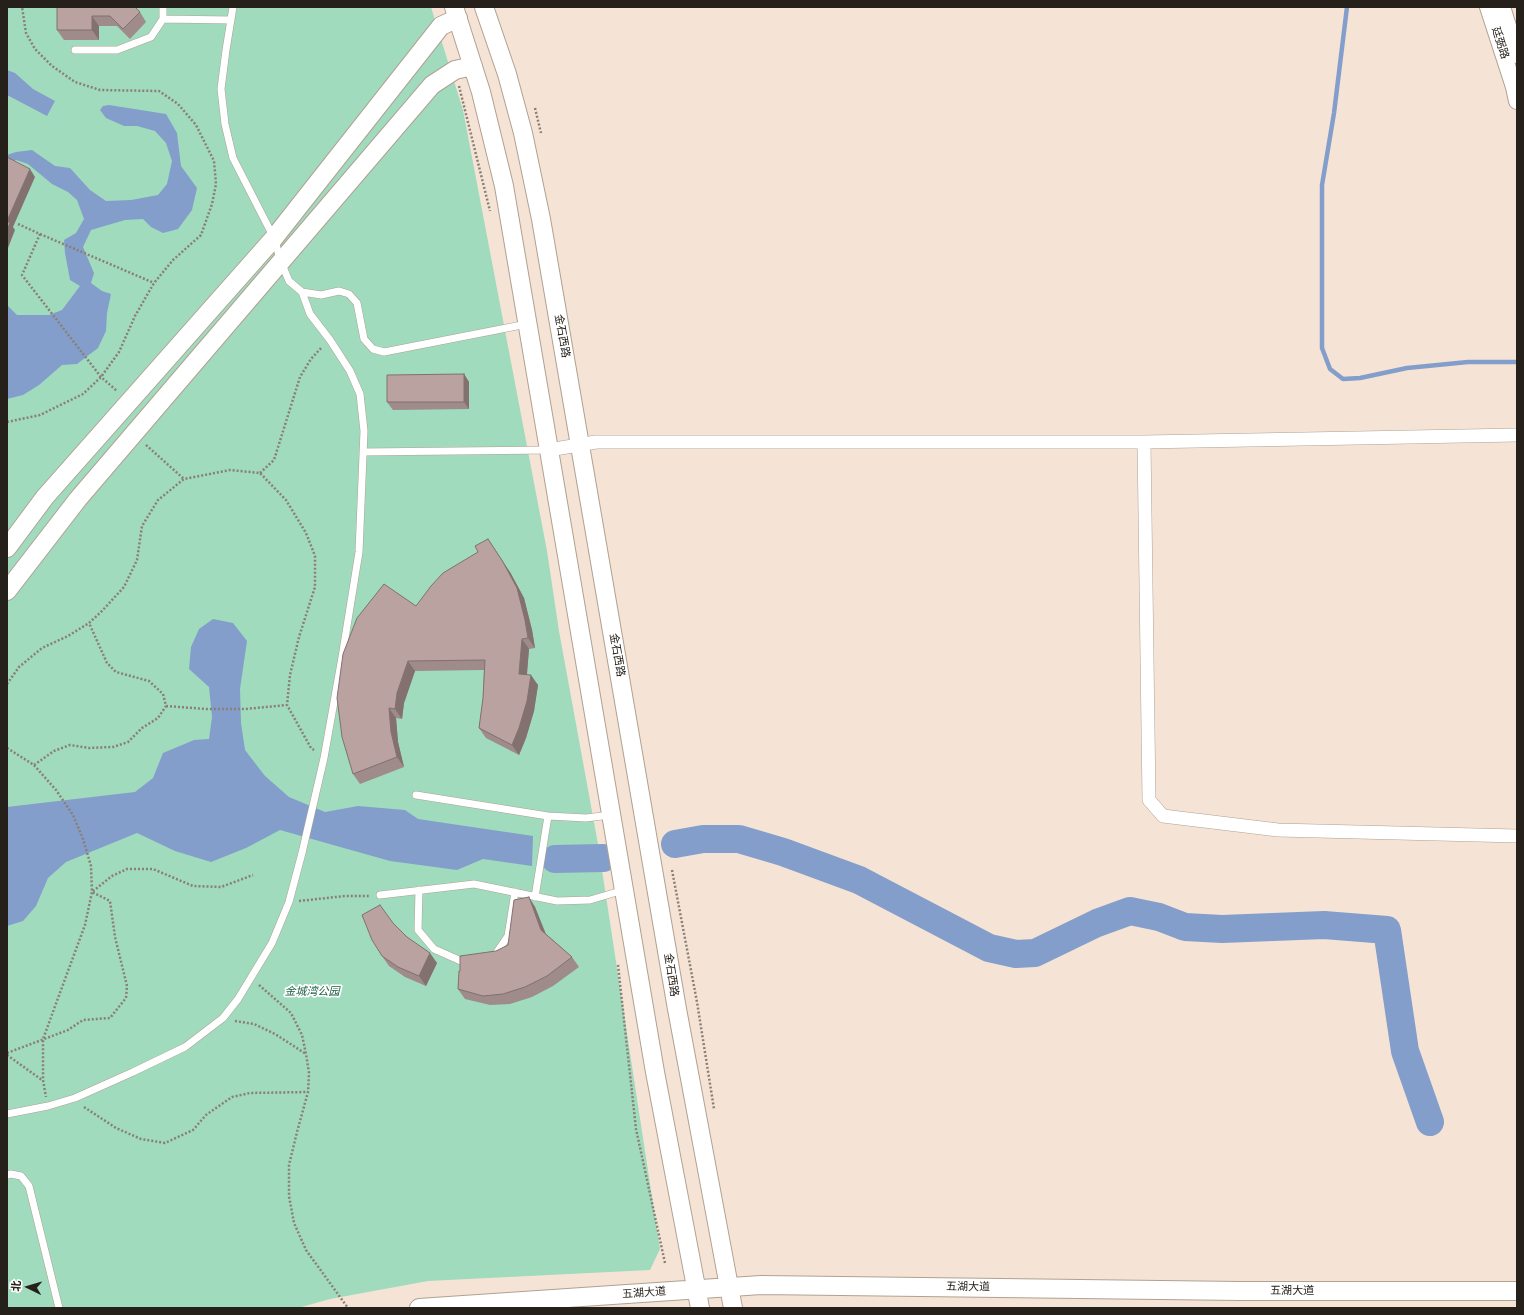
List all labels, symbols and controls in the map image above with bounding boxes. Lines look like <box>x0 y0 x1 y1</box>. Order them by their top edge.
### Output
street label: 廷弼路 <box>1489 25 1511 61</box>
street label: 金石西路 <box>552 313 572 359</box>
street label: 金石西路 <box>607 632 627 678</box>
street label: 金石西路 <box>661 952 681 998</box>
park label: 金城湾公园 <box>285 985 339 999</box>
north arrow <box>8 1267 48 1307</box>
text: 北 <box>9 1280 23 1292</box>
street label: 五湖大道 <box>946 1280 990 1294</box>
street label: 五湖大道 <box>1270 1284 1314 1298</box>
street label: 五湖大道 <box>622 1285 666 1301</box>

